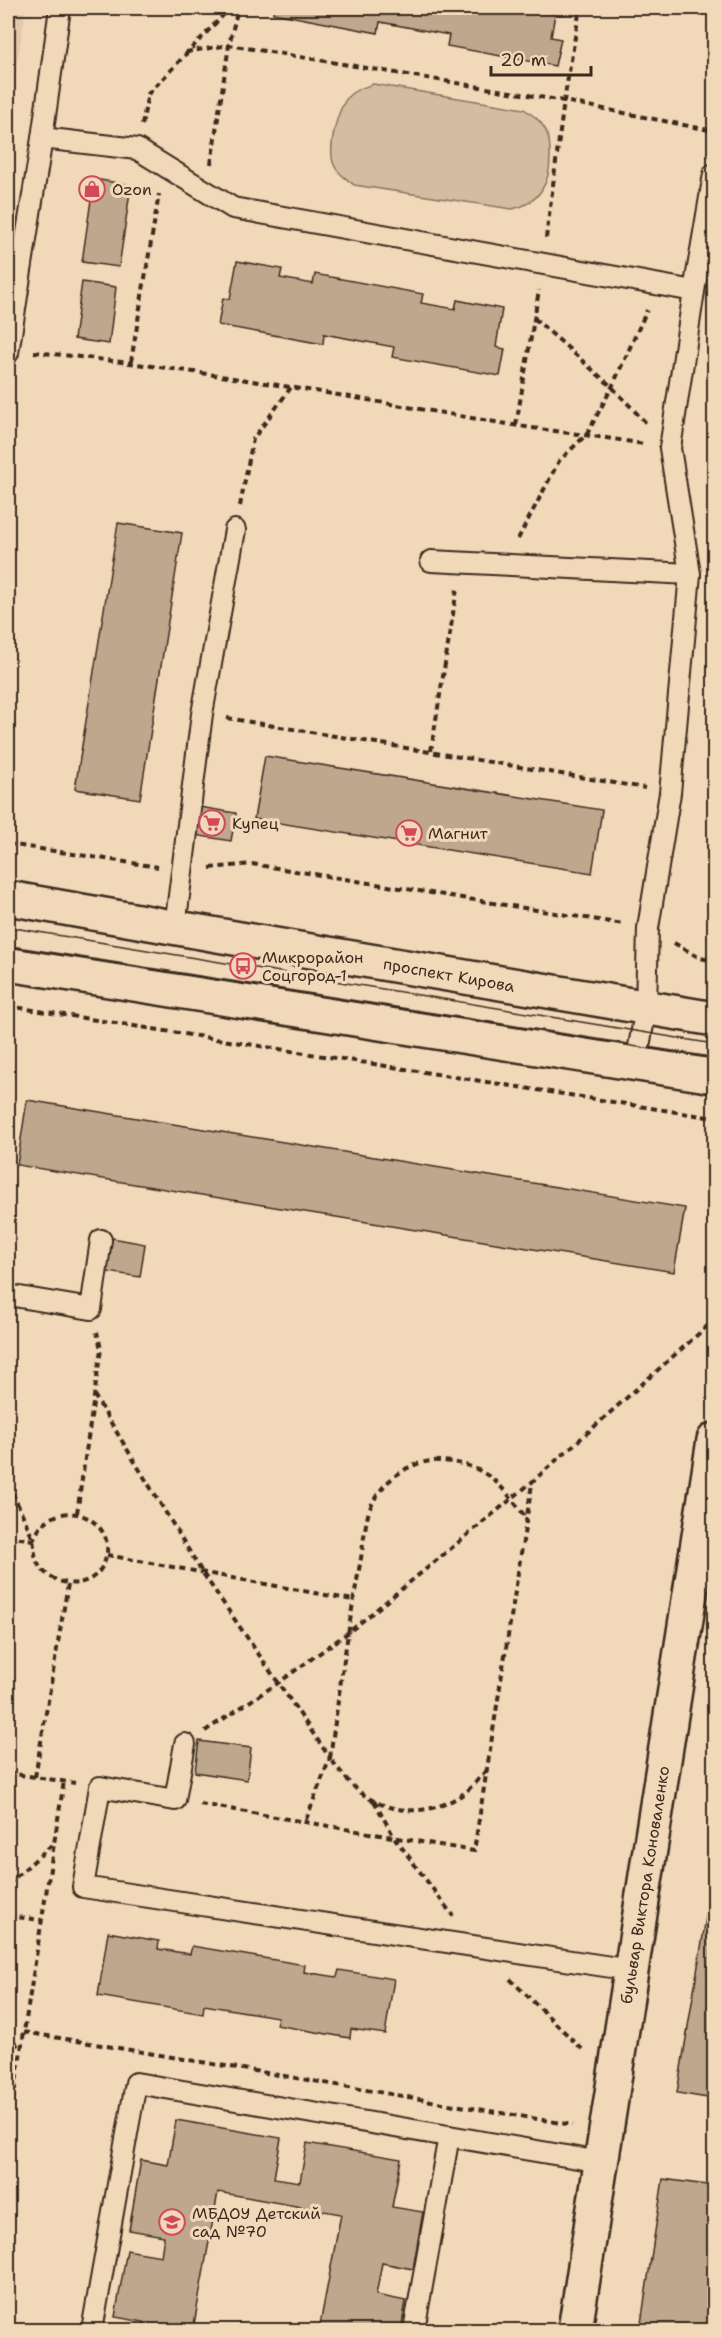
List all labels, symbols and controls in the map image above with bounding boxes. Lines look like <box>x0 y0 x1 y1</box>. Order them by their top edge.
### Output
scale bar <box>491 39 592 77</box>
text: 20 m <box>500 48 546 72</box>
shop icon: Ozon <box>77 174 107 204</box>
place label: Ozon <box>112 179 152 200</box>
supermarket icon: Купец <box>197 808 227 838</box>
place label: Купец <box>232 813 279 834</box>
supermarket icon: Магнит <box>394 818 424 848</box>
place label: Магнит <box>428 823 489 844</box>
place label: Микрорайон Соцгород-1 <box>262 947 364 986</box>
bus stop icon: Микрорайон Соцгород-1 <box>228 951 258 981</box>
street label: проспект Кирова <box>382 953 516 997</box>
street label: бульвар Виктора Коноваленко <box>616 1764 674 2006</box>
place label: МБДОУ Детский сад №70 <box>192 2203 321 2242</box>
school or university icon: МБДОУ Детский сад №70 <box>157 2207 187 2237</box>

